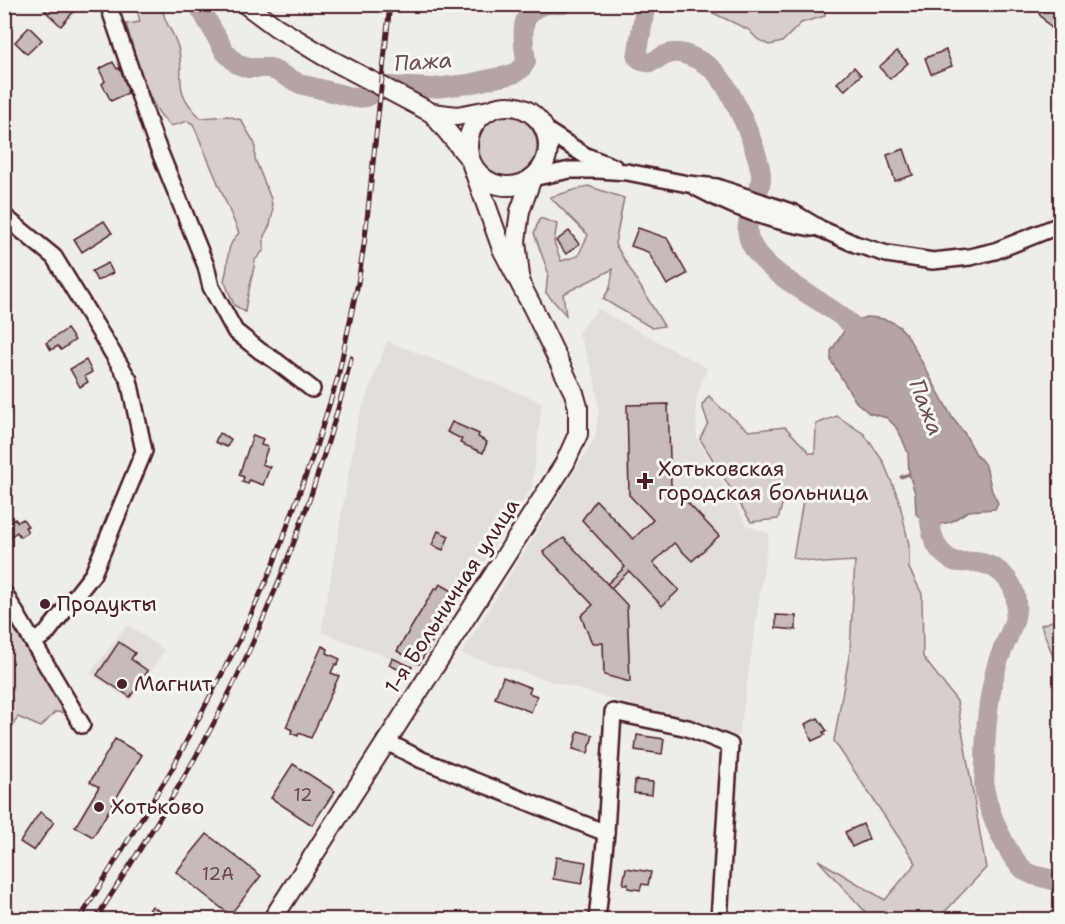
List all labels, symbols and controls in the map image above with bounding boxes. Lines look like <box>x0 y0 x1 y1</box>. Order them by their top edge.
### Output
water label: Пажа <box>393 45 453 78</box>
water label: Пажа <box>903 375 950 440</box>
place label: Хотьковская городская больница <box>658 455 868 507</box>
marker: Хотьковская городская больница <box>636 472 654 490</box>
street label: 1-я Больничная улица <box>378 493 526 699</box>
place label: Продукты <box>57 590 157 618</box>
marker: Продукты <box>38 597 52 611</box>
place label: Магнит <box>134 670 213 698</box>
marker: Магнит <box>115 677 129 691</box>
house number: 12 <box>293 783 313 807</box>
place label: Хотьково <box>111 793 205 821</box>
marker: Хотьково <box>92 800 106 814</box>
house number: 12А <box>202 862 234 886</box>

